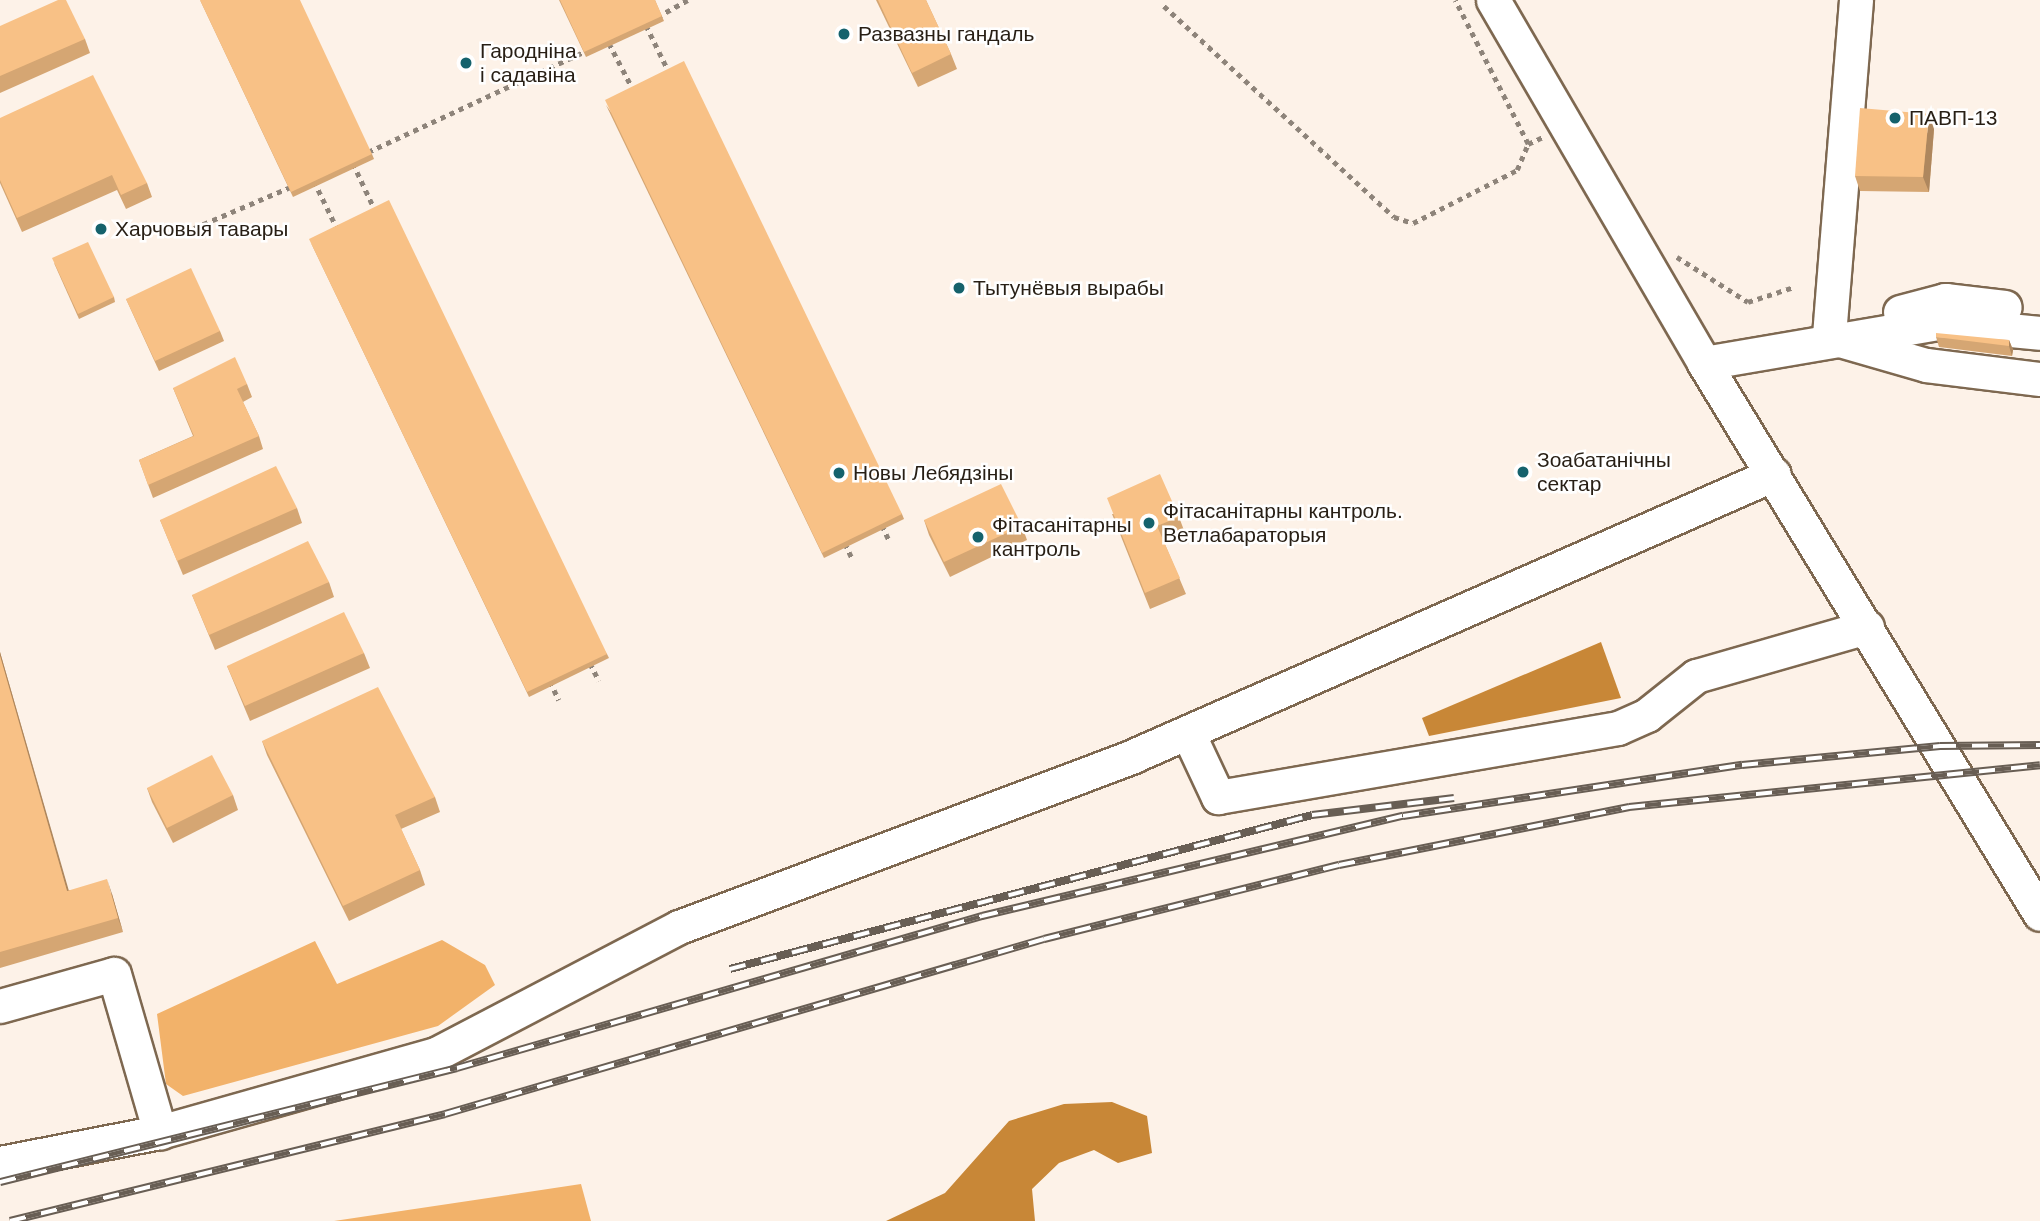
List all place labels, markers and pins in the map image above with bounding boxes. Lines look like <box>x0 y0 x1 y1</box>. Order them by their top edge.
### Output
place label: Развазны гандаль <box>858 21 1035 47</box>
marker: Развазны гандаль <box>836 26 852 42</box>
place label: Гародніна і садавіна <box>480 38 577 88</box>
marker: Гародніна і садавіна <box>458 55 474 71</box>
place label: ПАВП-13 <box>1909 105 1998 131</box>
marker: ПАВП-13 <box>1887 110 1903 126</box>
place label: Харчовыя тавары <box>115 216 288 242</box>
marker: Харчовыя тавары <box>93 221 109 237</box>
place label: Тытунёвыя вырабы <box>973 275 1164 301</box>
marker: Тытунёвыя вырабы <box>951 280 967 296</box>
place label: Зоабатанічны сектар <box>1537 447 1671 497</box>
place label: Новы Лебядзіны <box>853 460 1013 486</box>
marker: Зоабатанічны сектар <box>1515 464 1531 480</box>
marker: Новы Лебядзіны <box>831 465 847 481</box>
place label: Фітасанітарны кантроль. Ветлабараторыя <box>1163 498 1403 548</box>
place label: Фітасанітарны кантроль <box>992 512 1132 562</box>
marker: Фітасанітарны кантроль. Ветлабараторыя <box>1141 515 1157 531</box>
marker: Фітасанітарны кантроль <box>970 529 986 545</box>

